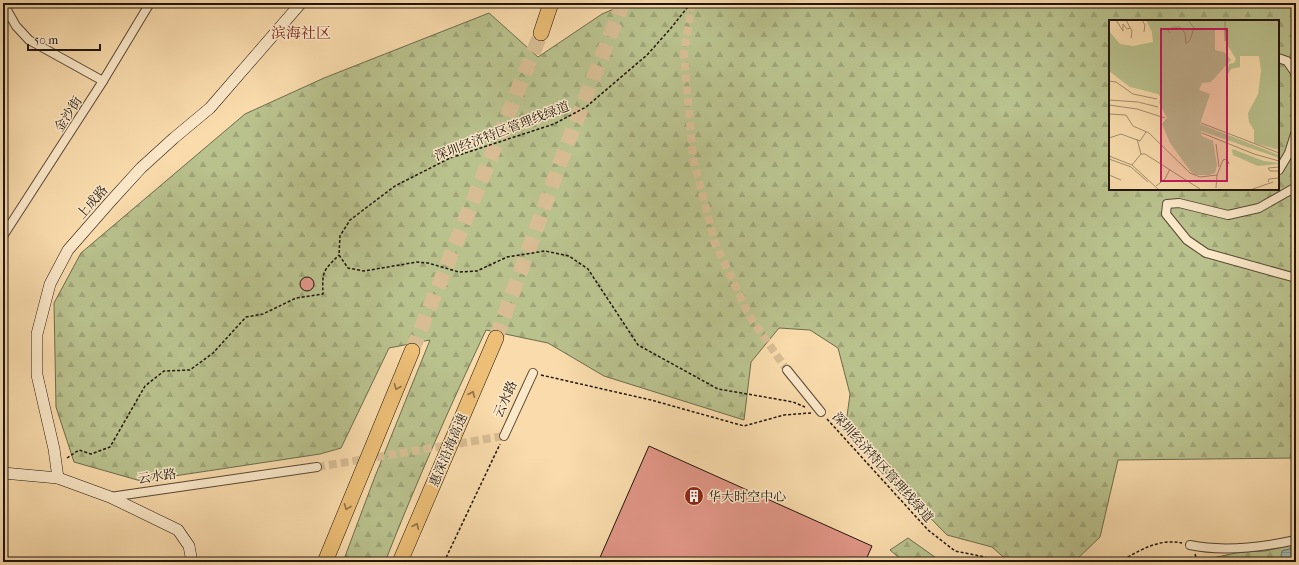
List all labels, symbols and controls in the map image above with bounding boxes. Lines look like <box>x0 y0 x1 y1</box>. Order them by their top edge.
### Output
inset map <box>1109 20 1279 190</box>
district label: 滨海社区 <box>271 24 331 42</box>
scale bar <box>28 26 100 52</box>
text: 50 m <box>34 33 58 47</box>
street label: 金沙街 <box>51 94 85 134</box>
street label: 深圳经济特区管理线绿道 <box>433 98 571 164</box>
street label: 上成路 <box>74 182 110 222</box>
street label: 云水路 <box>490 378 520 420</box>
one-way arrow <box>393 383 401 390</box>
one-way arrow <box>468 390 476 397</box>
street label: 深圳经济特区管理线绿道 <box>830 409 936 525</box>
street label: 惠深沿海高速 <box>426 411 470 489</box>
street label: 云水路 <box>137 466 177 486</box>
building icon: 华大时空中心 <box>683 485 705 507</box>
place label: 华大时空中心 <box>708 489 786 504</box>
one-way arrow <box>344 503 352 510</box>
one-way arrow <box>411 523 419 530</box>

